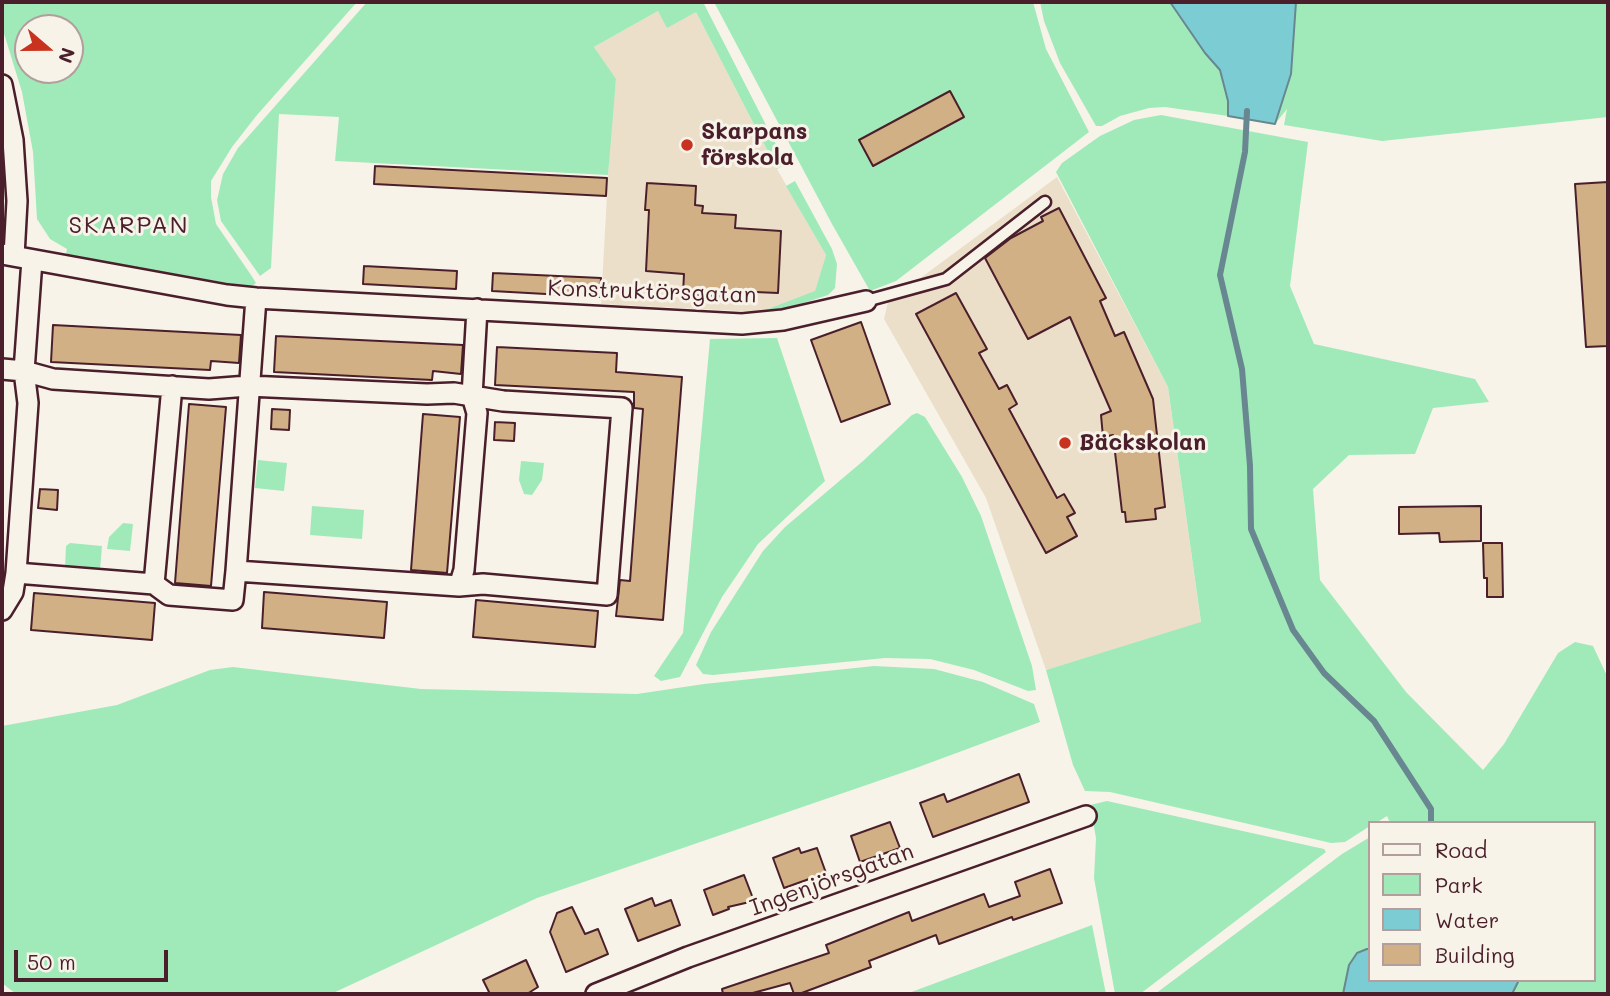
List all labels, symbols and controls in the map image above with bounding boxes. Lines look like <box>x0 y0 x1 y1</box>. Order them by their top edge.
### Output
north arrow <box>14 14 84 84</box>
text: N <box>53 45 82 67</box>
place label: Skarpans förskola <box>701 118 807 172</box>
marker: Skarpans förskola <box>679 137 695 153</box>
district label: SKARPAN <box>69 212 189 240</box>
street label: Konstruktörsgatan <box>547 275 757 309</box>
place label: Bäckskolan <box>1079 429 1206 457</box>
marker: Bäckskolan <box>1057 435 1073 451</box>
legend <box>1368 821 1596 982</box>
text: Road <box>1435 836 1487 863</box>
street label: Ingenjörsgatan <box>746 838 918 922</box>
text: Park <box>1435 871 1483 898</box>
text: Water <box>1435 906 1499 933</box>
scale bar <box>18 936 172 980</box>
text: Building <box>1435 941 1515 968</box>
text: 50 m <box>27 948 76 975</box>

